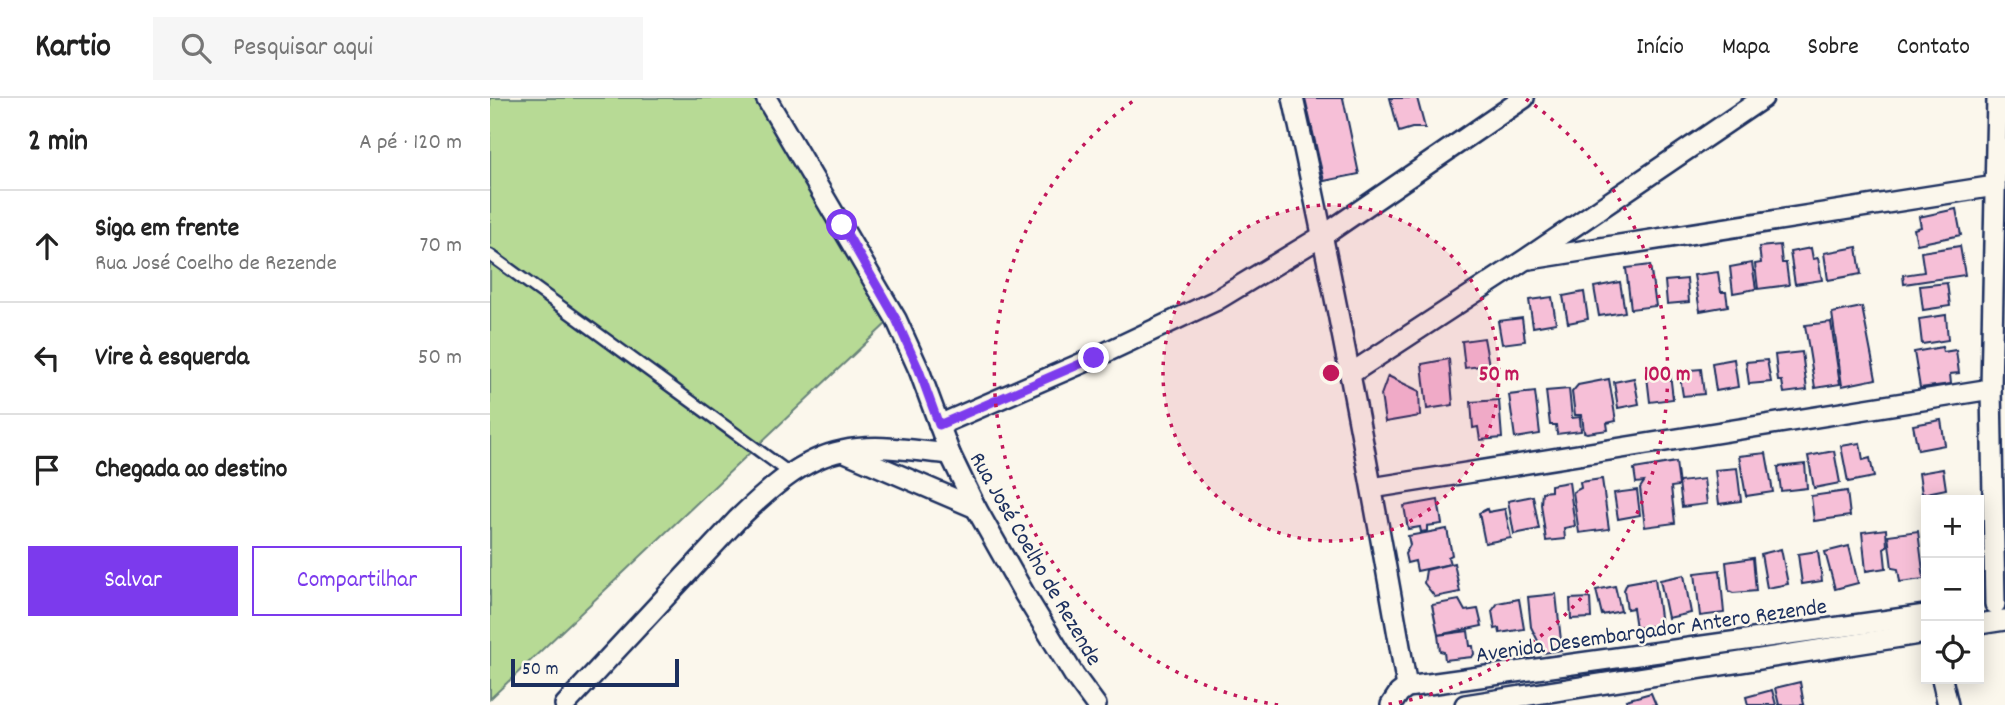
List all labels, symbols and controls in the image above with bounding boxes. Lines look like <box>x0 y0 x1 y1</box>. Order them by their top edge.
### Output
search box <box>153 17 643 80</box>
text: Kartio <box>35 25 111 72</box>
icon: search <box>177 29 215 67</box>
text: Pesquisar aqui <box>233 30 373 67</box>
text: Início <box>1636 31 1684 65</box>
text: Mapa <box>1722 31 1770 65</box>
text: Sobre <box>1808 31 1859 65</box>
text: Contato <box>1897 31 1970 65</box>
text: 2 min <box>28 122 88 165</box>
text: A pé · 120 m <box>359 127 462 160</box>
route start <box>826 209 857 240</box>
text: Siga em frente <box>95 211 239 248</box>
icon: ahead <box>28 227 66 265</box>
text: 70 m <box>420 230 462 263</box>
text: Rua José Coelho de Rezende <box>95 248 337 281</box>
icon: left <box>28 339 66 377</box>
text: Vire à esquerda <box>95 340 249 377</box>
text: 50 m <box>418 342 462 375</box>
route end <box>1078 342 1109 373</box>
centre of rings <box>1319 361 1343 385</box>
text: 50 m <box>1479 361 1519 391</box>
text: 100 m <box>1644 361 1690 391</box>
street label: Rua José Coelho de Rezende <box>959 447 1109 673</box>
icon: arrive <box>28 451 66 489</box>
text: Chegada ao destino <box>95 452 287 489</box>
map controls <box>1921 495 1984 684</box>
button: + <box>1921 495 1984 558</box>
button: Salvar <box>28 546 238 616</box>
button: Compartilhar <box>252 546 462 616</box>
button: − <box>1921 558 1984 621</box>
street label: Avenida Desembargador Antero Rezende <box>1474 591 1829 673</box>
button: locate <box>1921 621 1984 684</box>
scale bar <box>511 656 679 688</box>
text: 50 m <box>522 657 559 684</box>

